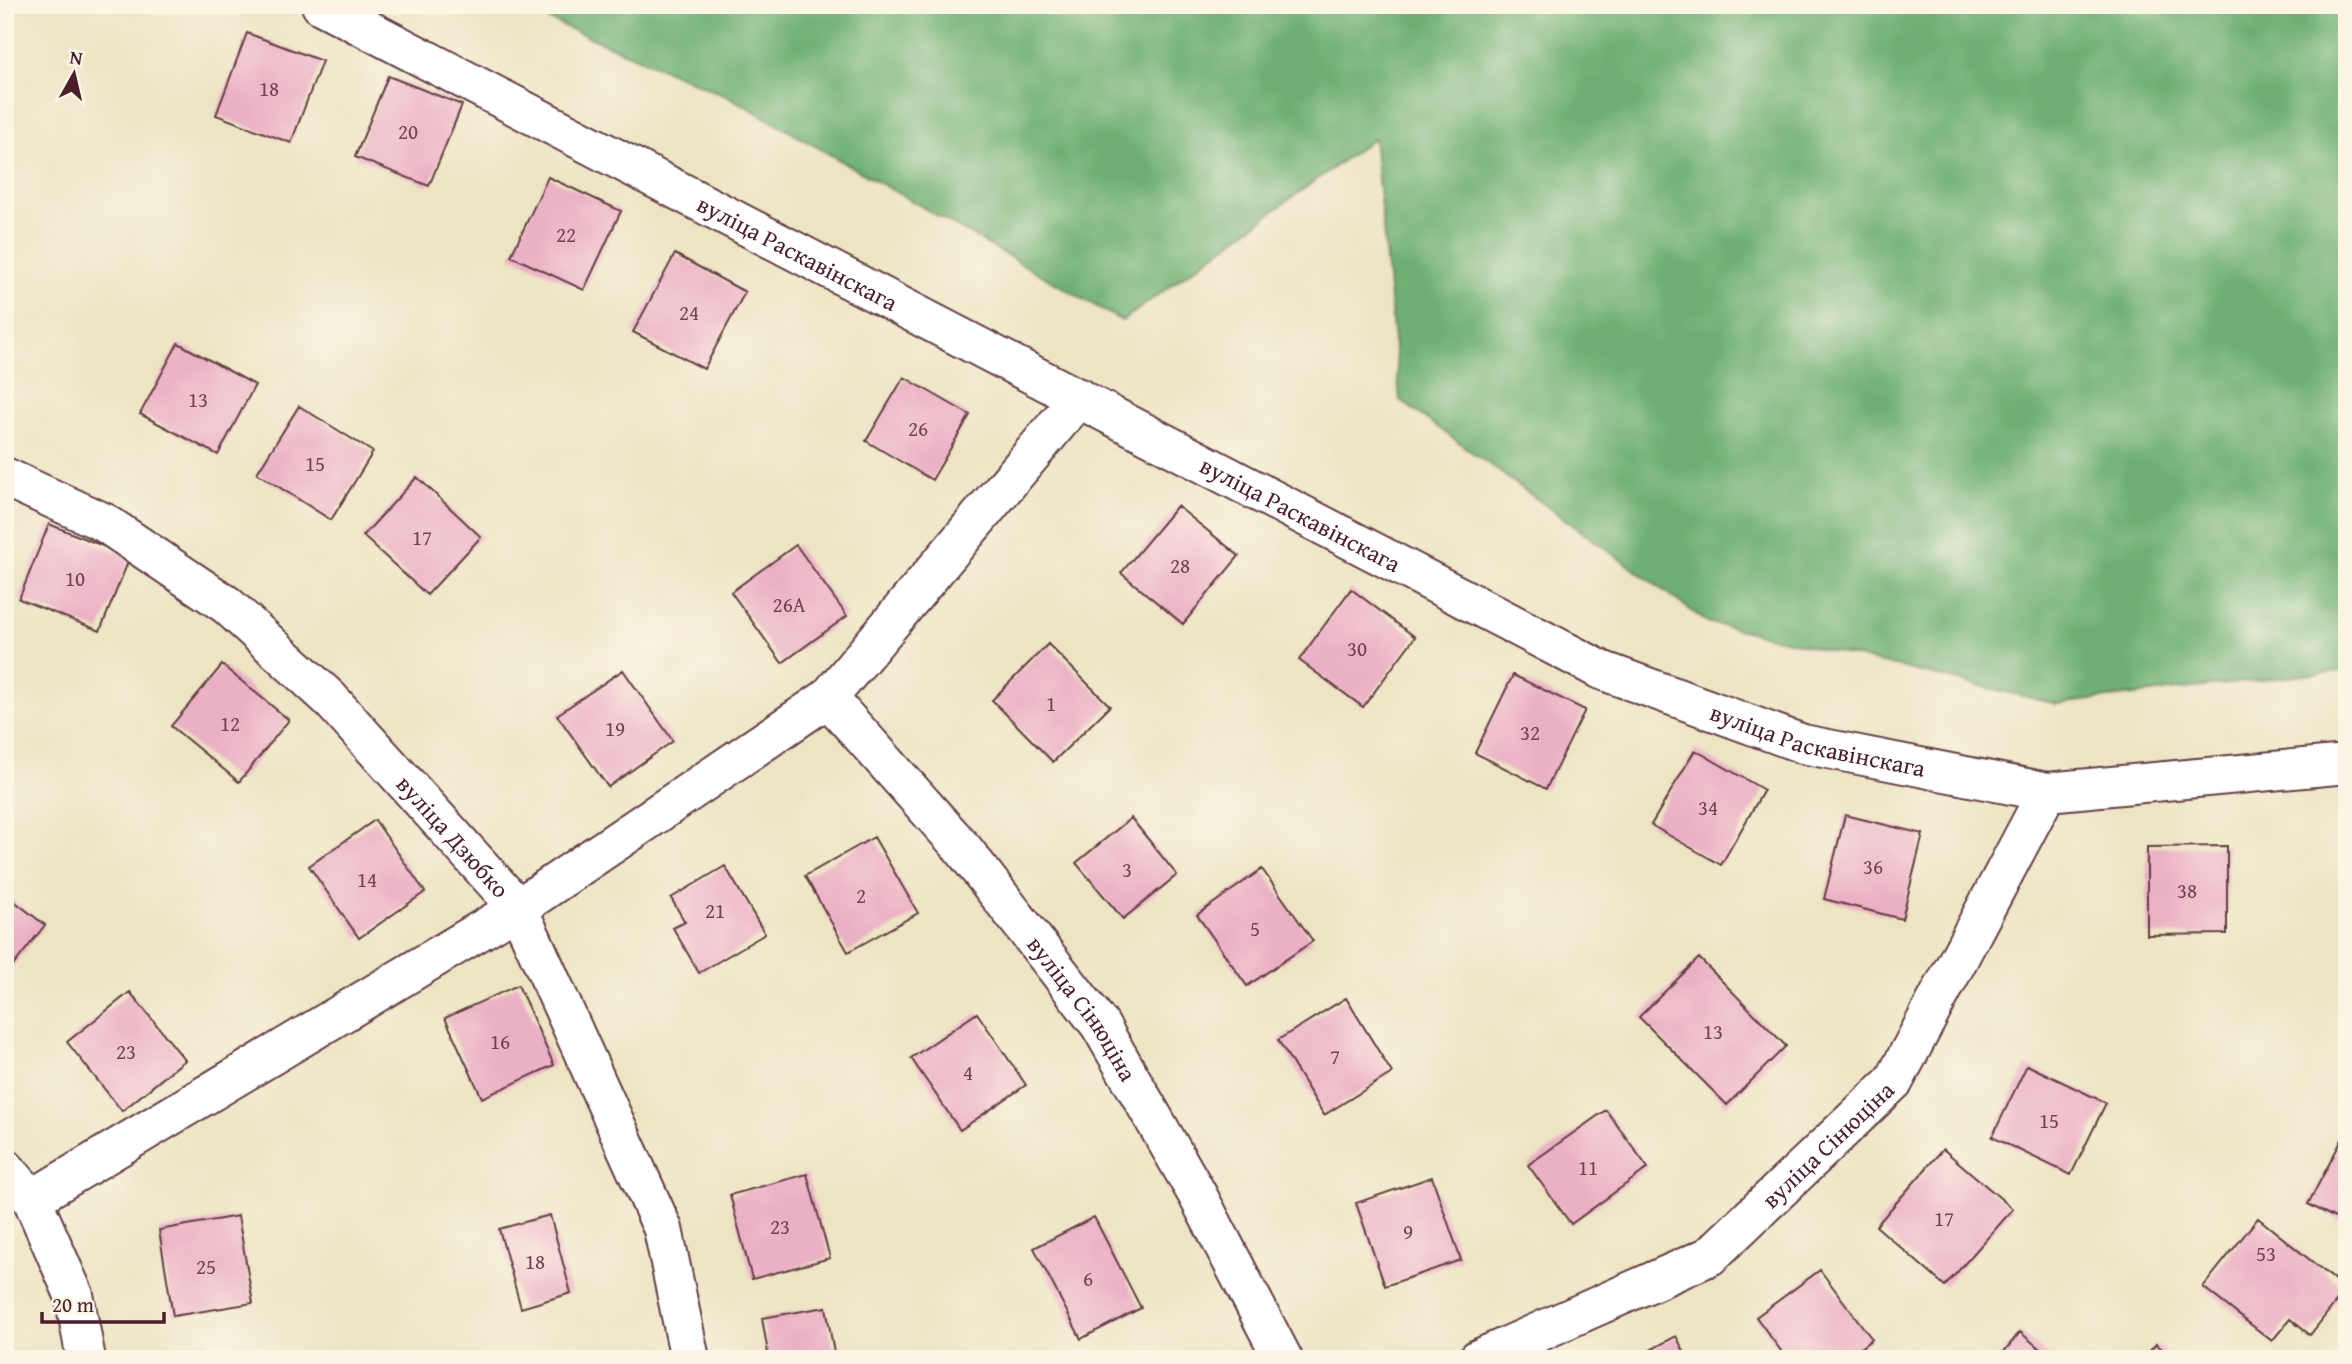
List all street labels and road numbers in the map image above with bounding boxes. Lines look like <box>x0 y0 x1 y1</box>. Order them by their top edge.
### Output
street label: вуліца Раскавінскага <box>691 186 905 320</box>
street label: вуліца Раскавінскага <box>1194 447 1408 581</box>
street label: вуліца Раскавінскага <box>1705 694 1929 785</box>
street label: вуліца Дзюбко <box>389 767 518 905</box>
street label: вуліца Сінюціна <box>1019 928 1146 1088</box>
street label: вуліца Сінюціна <box>1753 1072 1902 1216</box>

